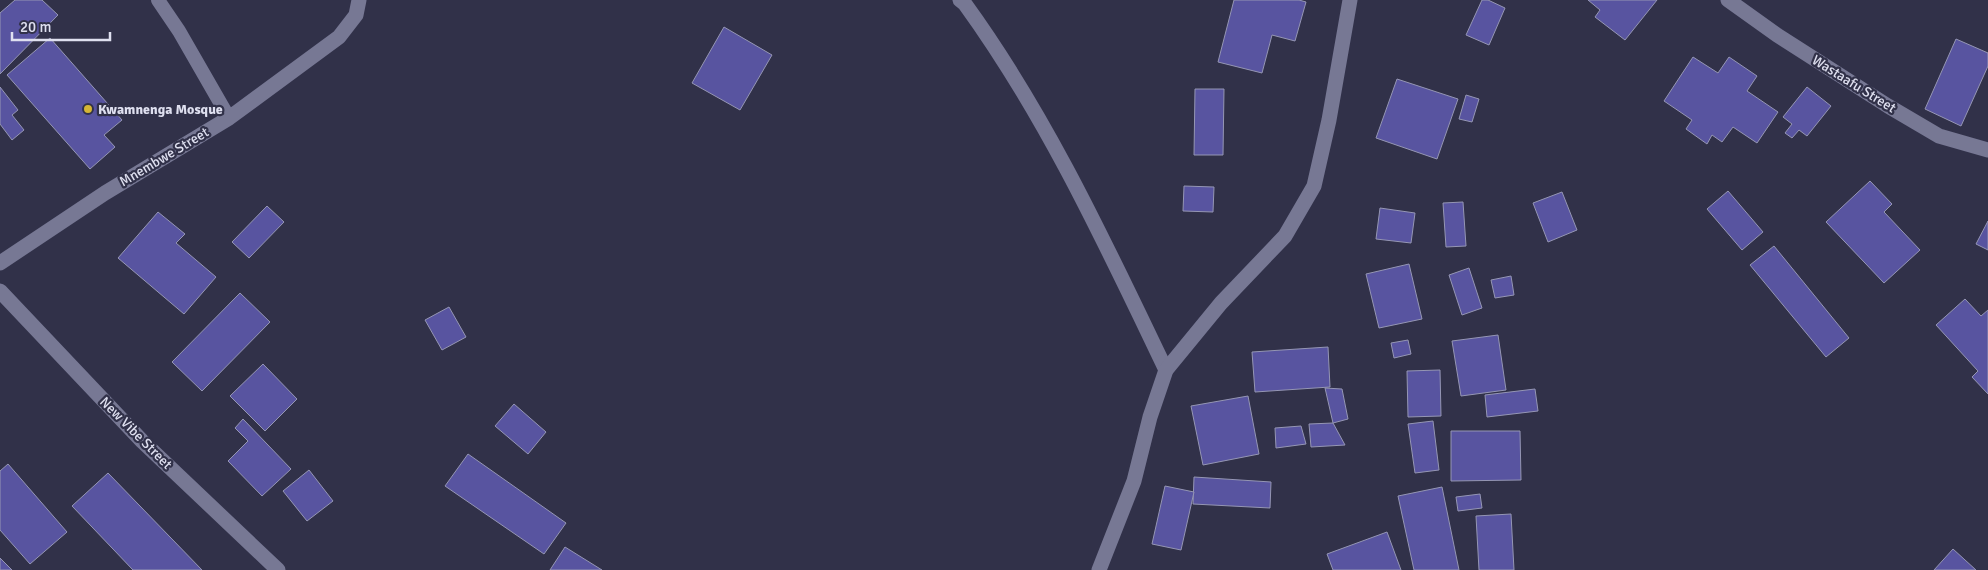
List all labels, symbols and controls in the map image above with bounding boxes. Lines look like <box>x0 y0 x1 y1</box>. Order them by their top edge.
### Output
scale bar <box>12 10 110 42</box>
text: 20 m <box>20 18 51 36</box>
street label: Wastaafu Street <box>1809 51 1899 117</box>
place label: Kwamnenga Mosque <box>98 101 223 118</box>
marker: Kwamnenga Mosque <box>82 103 94 115</box>
street label: Mnembwe Street <box>116 124 212 190</box>
street label: New Vibe Street <box>96 393 176 473</box>

